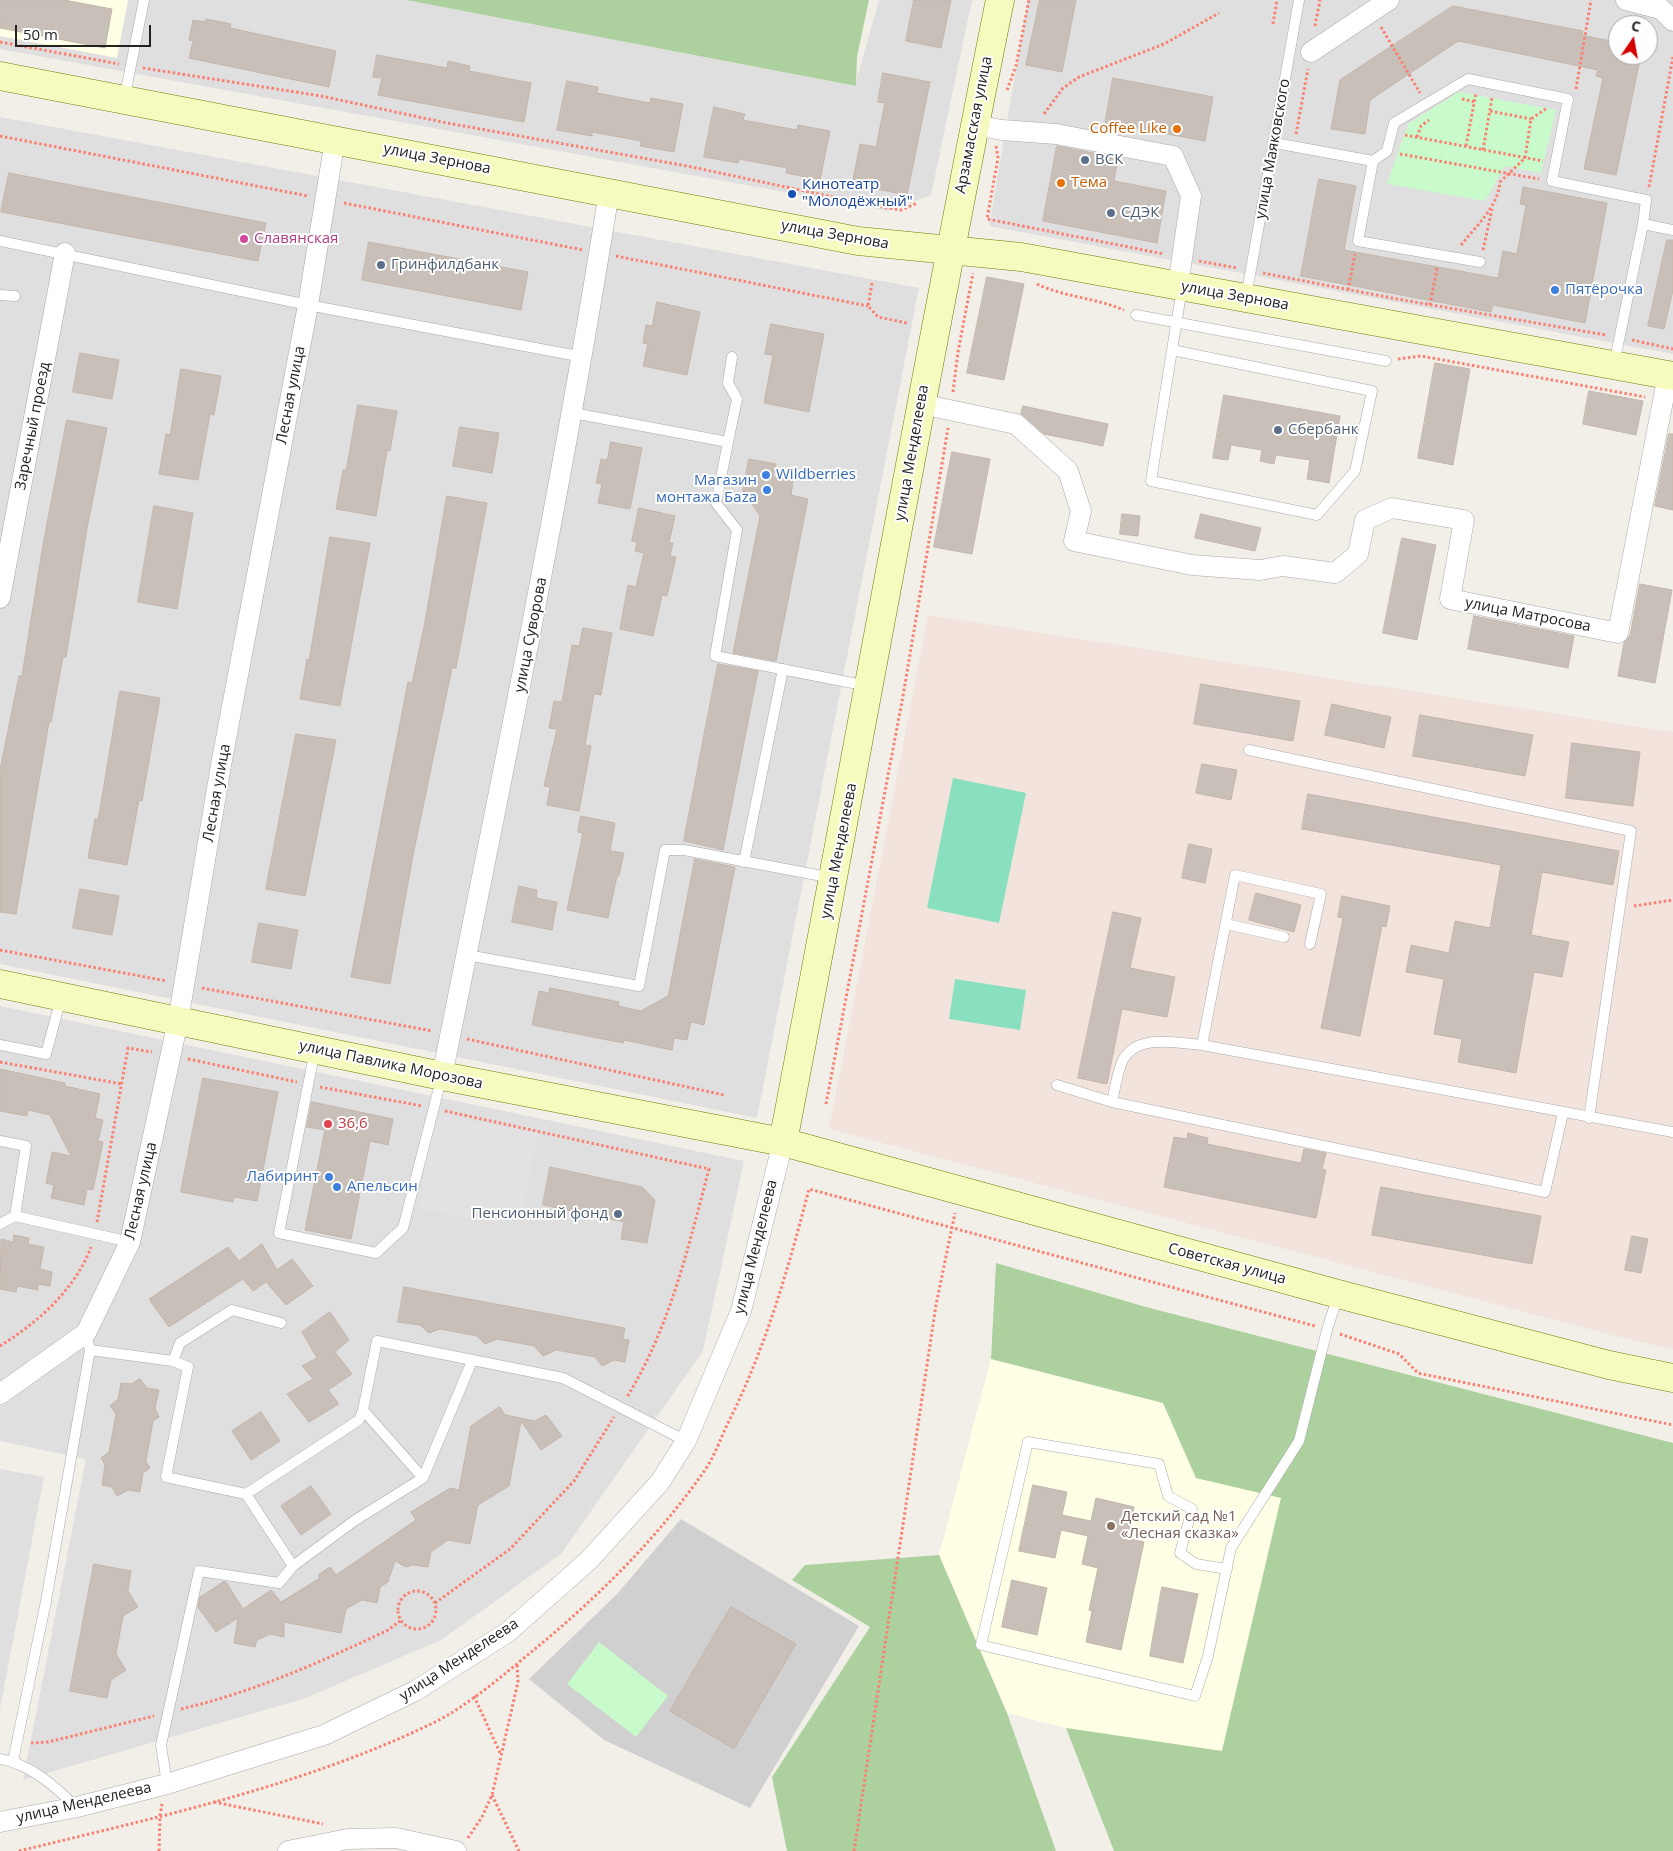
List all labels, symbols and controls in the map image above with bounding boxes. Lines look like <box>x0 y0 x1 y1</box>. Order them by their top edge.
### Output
scale bar <box>18 15 154 47</box>
north arrow <box>1608 15 1658 65</box>
text: С <box>1630 16 1642 36</box>
text: 50 m <box>23 24 58 44</box>
street label: Арзамасская улица <box>952 55 996 195</box>
street label: улица Маяковского <box>1252 77 1294 221</box>
place label: Coffee Like <box>1090 120 1167 138</box>
marker: Coffee Like <box>1171 123 1183 135</box>
street label: улица Зернова <box>382 140 492 178</box>
place label: ВСК <box>1095 151 1123 169</box>
marker: ВСК <box>1079 154 1091 166</box>
place label: Тема <box>1071 174 1107 192</box>
place label: Кинотеатр "Молодёжный" <box>802 176 913 211</box>
marker: Тема <box>1055 177 1067 189</box>
marker: Кинотеатр "Молодёжный" <box>786 188 798 200</box>
place label: СДЭК <box>1121 204 1159 222</box>
marker: СДЭК <box>1105 207 1117 219</box>
street label: улица Зернова <box>780 217 890 253</box>
place label: Славянская <box>254 230 338 248</box>
marker: Славянская <box>238 233 250 245</box>
place label: Гринфилдбанк <box>391 256 499 274</box>
marker: Гринфилдбанк <box>375 259 387 271</box>
street label: улица Зернова <box>1180 278 1290 314</box>
place label: Пятёрочка <box>1565 281 1643 299</box>
marker: Пятёрочка <box>1549 284 1561 296</box>
street label: Лесная улица <box>273 344 309 446</box>
street label: Заречный проезд <box>12 360 54 492</box>
street label: улица Менделеева <box>891 383 933 523</box>
place label: Сбербанк <box>1288 421 1358 439</box>
marker: Сбербанк <box>1272 424 1284 436</box>
place label: Wildberries <box>776 466 856 484</box>
marker: Wildberries <box>760 469 772 481</box>
place label: Магазин монтажа Баzа <box>656 472 757 507</box>
marker: Магазин монтажа Баzа <box>761 484 773 496</box>
street label: улица Суворова <box>511 576 551 694</box>
street label: улица Матросова <box>1464 594 1592 636</box>
street label: Лесная улица <box>199 742 235 844</box>
street label: улица Менделеева <box>817 782 861 920</box>
street label: улица Павлика Морозова <box>298 1037 484 1093</box>
place label: 36,6 <box>338 1115 368 1133</box>
marker: 36,6 <box>322 1118 334 1130</box>
street label: Лесная улица <box>121 1140 161 1242</box>
place label: Лабиринт <box>246 1168 319 1186</box>
marker: Лабиринт <box>323 1171 335 1183</box>
place label: Апельсин <box>347 1178 418 1196</box>
street label: улица Менделеева <box>731 1178 781 1316</box>
marker: Апельсин <box>331 1181 343 1193</box>
place label: Пенсионный фонд <box>472 1205 608 1223</box>
marker: Пенсионный фонд <box>612 1208 624 1220</box>
street label: Советская улица <box>1166 1240 1288 1288</box>
place label: Детский сад №1 «Лесная сказка» <box>1121 1508 1239 1543</box>
marker: Детский сад №1 «Лесная сказка» <box>1105 1520 1117 1532</box>
street label: улица Менделеева <box>396 1615 522 1705</box>
street label: улица Менделеева <box>15 1779 153 1827</box>

